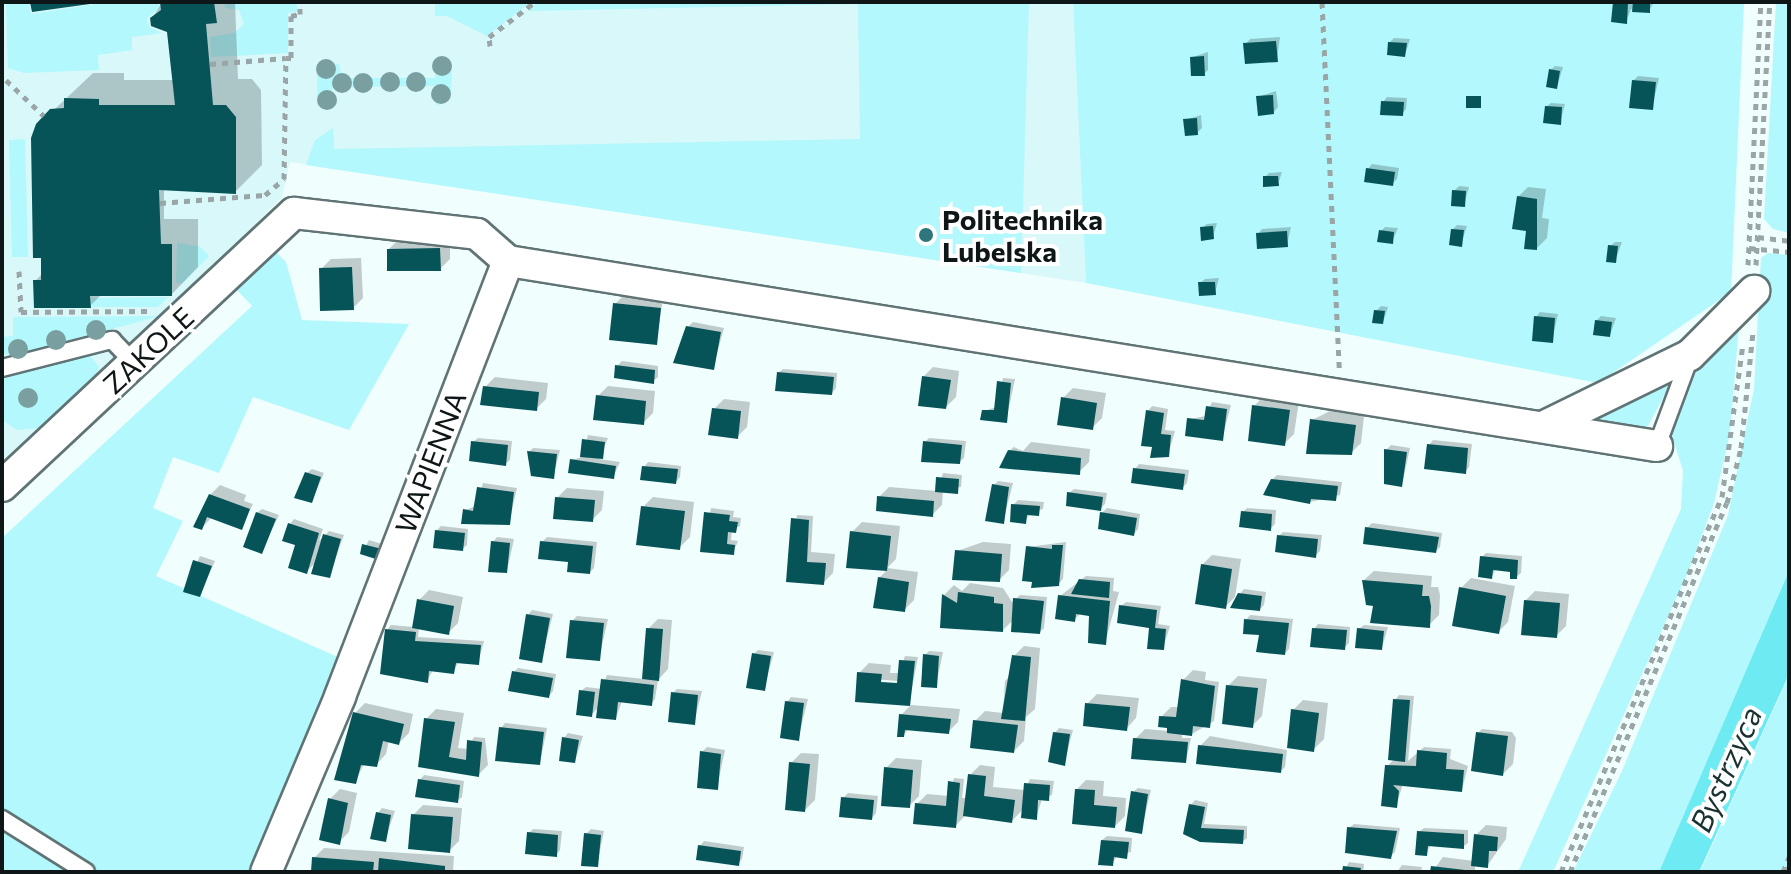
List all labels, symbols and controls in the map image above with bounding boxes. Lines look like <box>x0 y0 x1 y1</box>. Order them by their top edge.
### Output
place label: Politechnika Lubelska <box>942 202 1103 268</box>
marker: Politechnika Lubelska <box>917 226 935 244</box>
street label: ZAKOLE <box>96 300 200 400</box>
street label: WAPIENNA <box>388 386 472 538</box>
water label: Bystrzyca <box>1681 701 1769 837</box>

